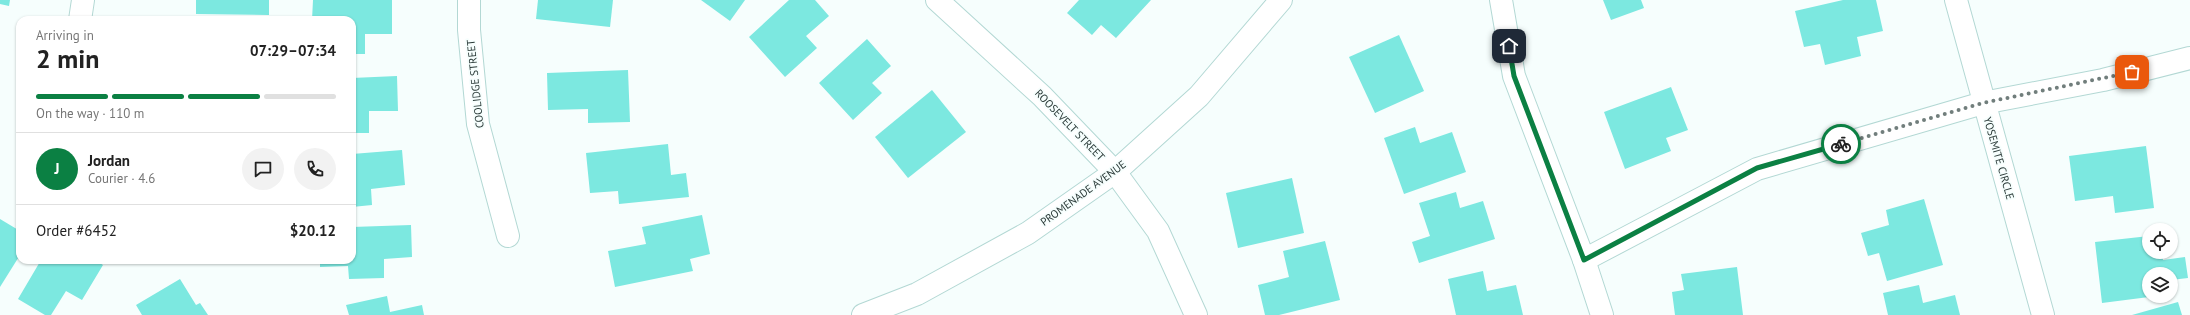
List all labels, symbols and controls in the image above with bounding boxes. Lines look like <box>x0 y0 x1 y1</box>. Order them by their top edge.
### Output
text: Arriving in <box>36 27 94 44</box>
pin <box>1492 29 1526 63</box>
icon: home <box>1498 35 1520 57</box>
street label: COOLIDGE STREET <box>463 39 487 129</box>
text: 07:29–07:34 <box>250 41 336 60</box>
text: 2 min <box>36 42 99 75</box>
pin <box>2115 55 2149 89</box>
icon: bag <box>2121 61 2143 83</box>
street label: ROOSEVELT STREET <box>1032 86 1108 164</box>
text: On the way · 110 m <box>36 105 144 122</box>
street label: YOSEMITE CIRCLE <box>1981 115 2017 201</box>
courier <box>1821 124 1861 164</box>
icon: bike <box>1830 133 1852 155</box>
button: chat <box>242 148 284 190</box>
button: phone <box>294 148 336 190</box>
text: Jordan <box>88 151 130 170</box>
street label: PROMENADE AVENUE <box>1037 157 1129 229</box>
text: J <box>54 159 60 178</box>
text: Courier · 4.6 <box>88 170 155 187</box>
text: Order #6452 <box>36 221 117 240</box>
text: $20.12 <box>290 221 336 240</box>
map controls <box>2142 223 2178 303</box>
button: locate <box>2142 223 2178 259</box>
button: layers <box>2142 267 2178 303</box>

